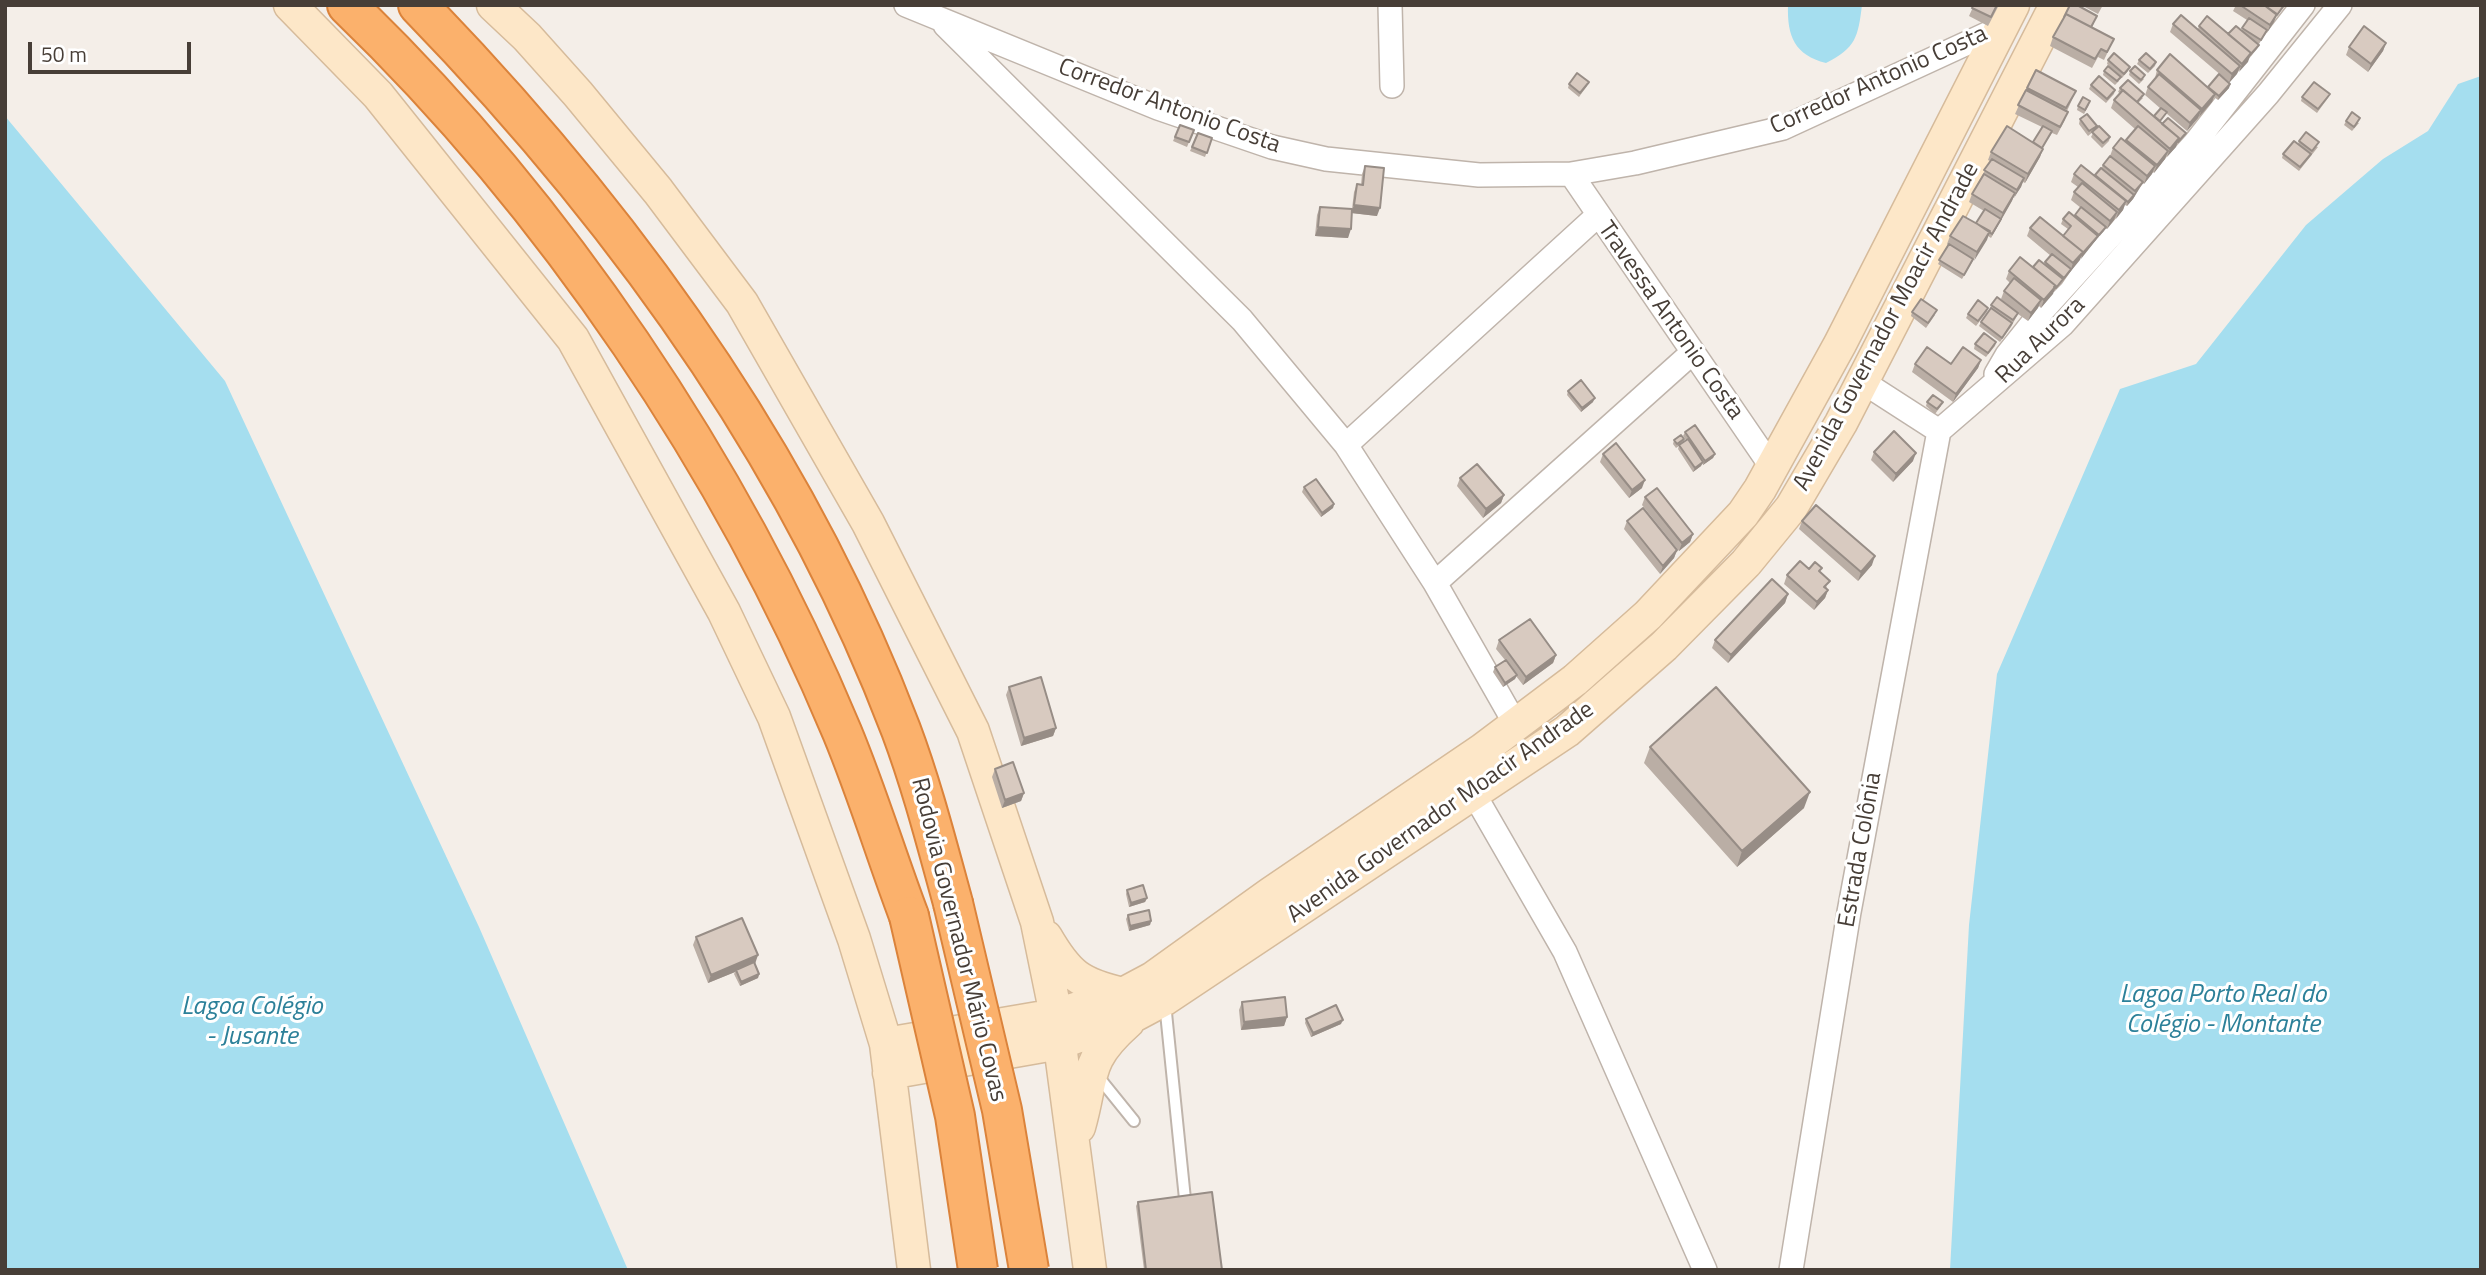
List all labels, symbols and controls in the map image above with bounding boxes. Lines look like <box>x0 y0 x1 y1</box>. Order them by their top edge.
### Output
street label: Corredor Antonio Costa <box>1766 20 1992 142</box>
scale bar <box>32 28 194 72</box>
text: 50 m <box>41 38 87 70</box>
street label: Corredor Antonio Costa <box>1054 53 1284 161</box>
street label: Avenida Governador Moacir Andrade <box>1788 158 1986 496</box>
street label: Travessa Antonio Costa <box>1591 216 1749 426</box>
street label: Rua Aurora <box>1990 291 2092 391</box>
street label: Avenida Governador Moacir Andrade <box>1282 696 1600 930</box>
street label: Estrada Colônia <box>1833 770 1889 930</box>
street label: Rodovia Governador Mário Covas <box>904 775 1012 1105</box>
water label: Lagoa Porto Real do Colégio - Montante <box>2120 980 2326 1042</box>
water label: Lagoa Colégio - Jusante <box>181 992 323 1054</box>

